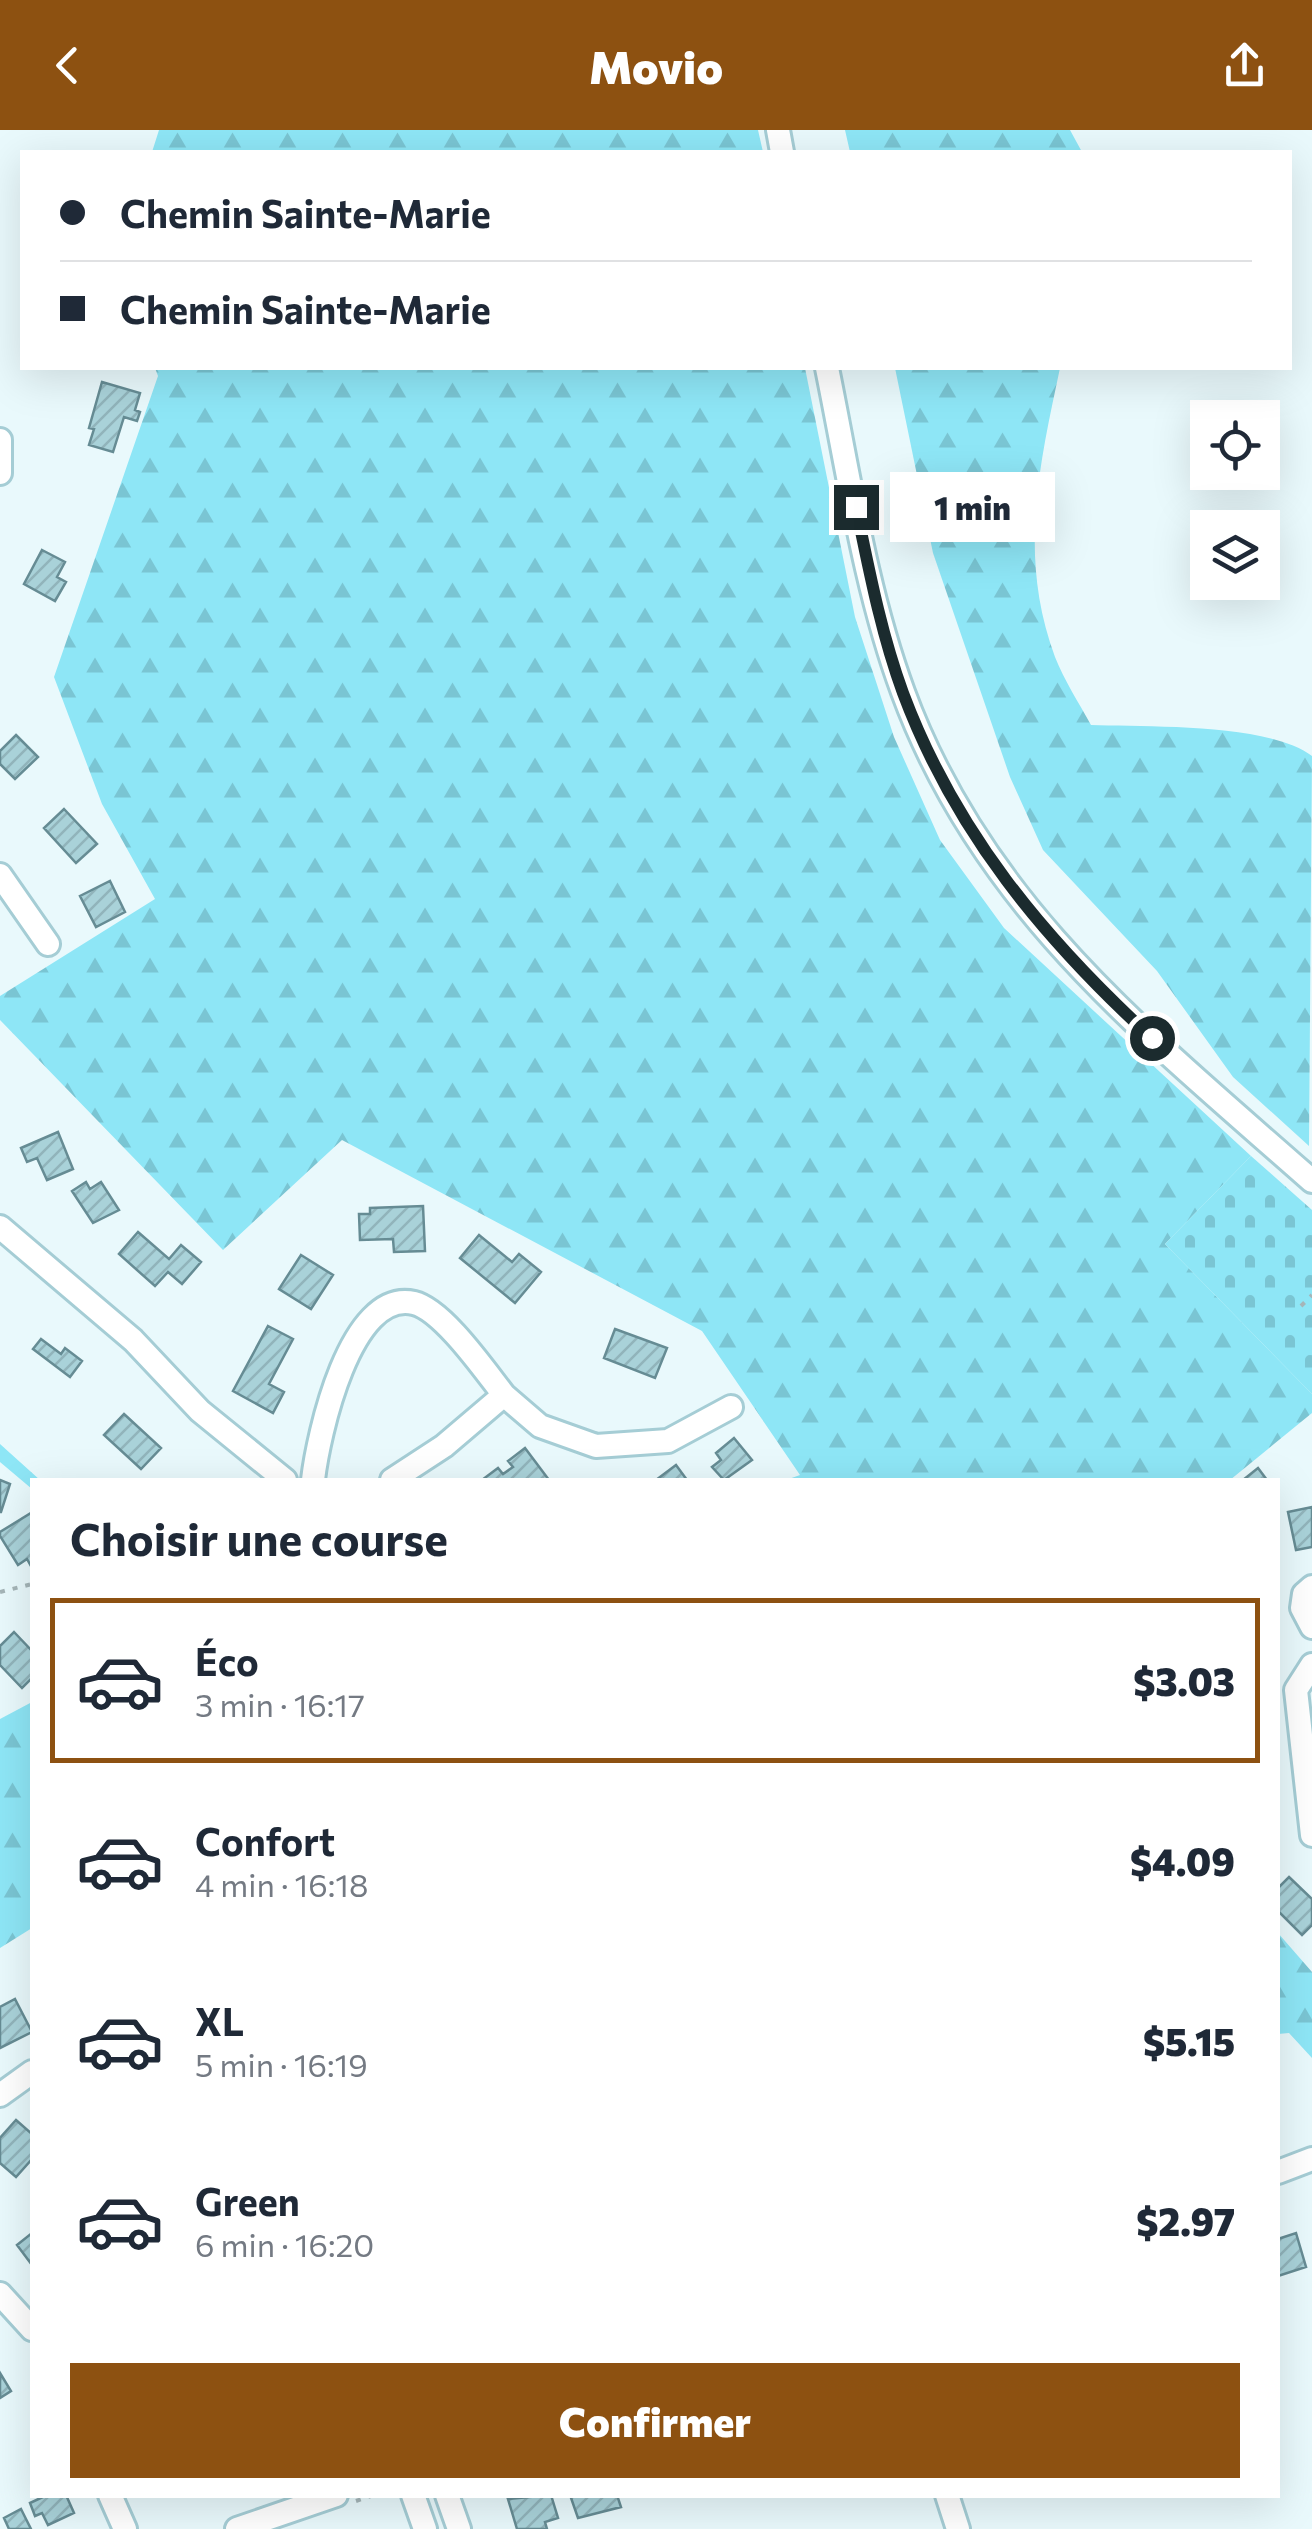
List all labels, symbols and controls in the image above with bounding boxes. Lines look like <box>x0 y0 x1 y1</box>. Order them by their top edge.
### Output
icon: back <box>40 38 95 93</box>
text: Movio <box>589 38 723 93</box>
icon: share <box>1217 38 1272 93</box>
text: Chemin Sainte-Marie <box>120 189 491 236</box>
text: Chemin Sainte-Marie <box>120 285 491 332</box>
map controls <box>1190 400 1280 600</box>
button: locate <box>1190 400 1280 490</box>
callout: 1 min <box>891 472 1056 542</box>
route end <box>834 485 879 530</box>
text: 1 min <box>934 487 1011 527</box>
button: layers <box>1190 510 1280 600</box>
route start <box>1130 1016 1175 1061</box>
text: Choisir une course <box>70 1510 448 1565</box>
icon: car <box>75 1636 165 1726</box>
text: Éco <box>195 1637 259 1684</box>
text: $3.03 <box>1133 1657 1235 1704</box>
text: 3 min · 16:17 <box>195 1684 365 1724</box>
icon: car <box>75 1816 165 1906</box>
text: Confort <box>195 1817 335 1864</box>
text: $4.09 <box>1130 1837 1235 1884</box>
text: 4 min · 16:18 <box>195 1864 368 1904</box>
icon: car <box>75 1996 165 2086</box>
text: XL <box>195 1997 244 2044</box>
text: $5.15 <box>1143 2017 1235 2064</box>
text: 5 min · 16:19 <box>195 2044 368 2084</box>
icon: car <box>75 2176 165 2266</box>
text: Green <box>195 2177 300 2224</box>
text: $2.97 <box>1136 2197 1235 2244</box>
text: 6 min · 16:20 <box>195 2224 374 2264</box>
button: Confirmer <box>70 2363 1240 2478</box>

